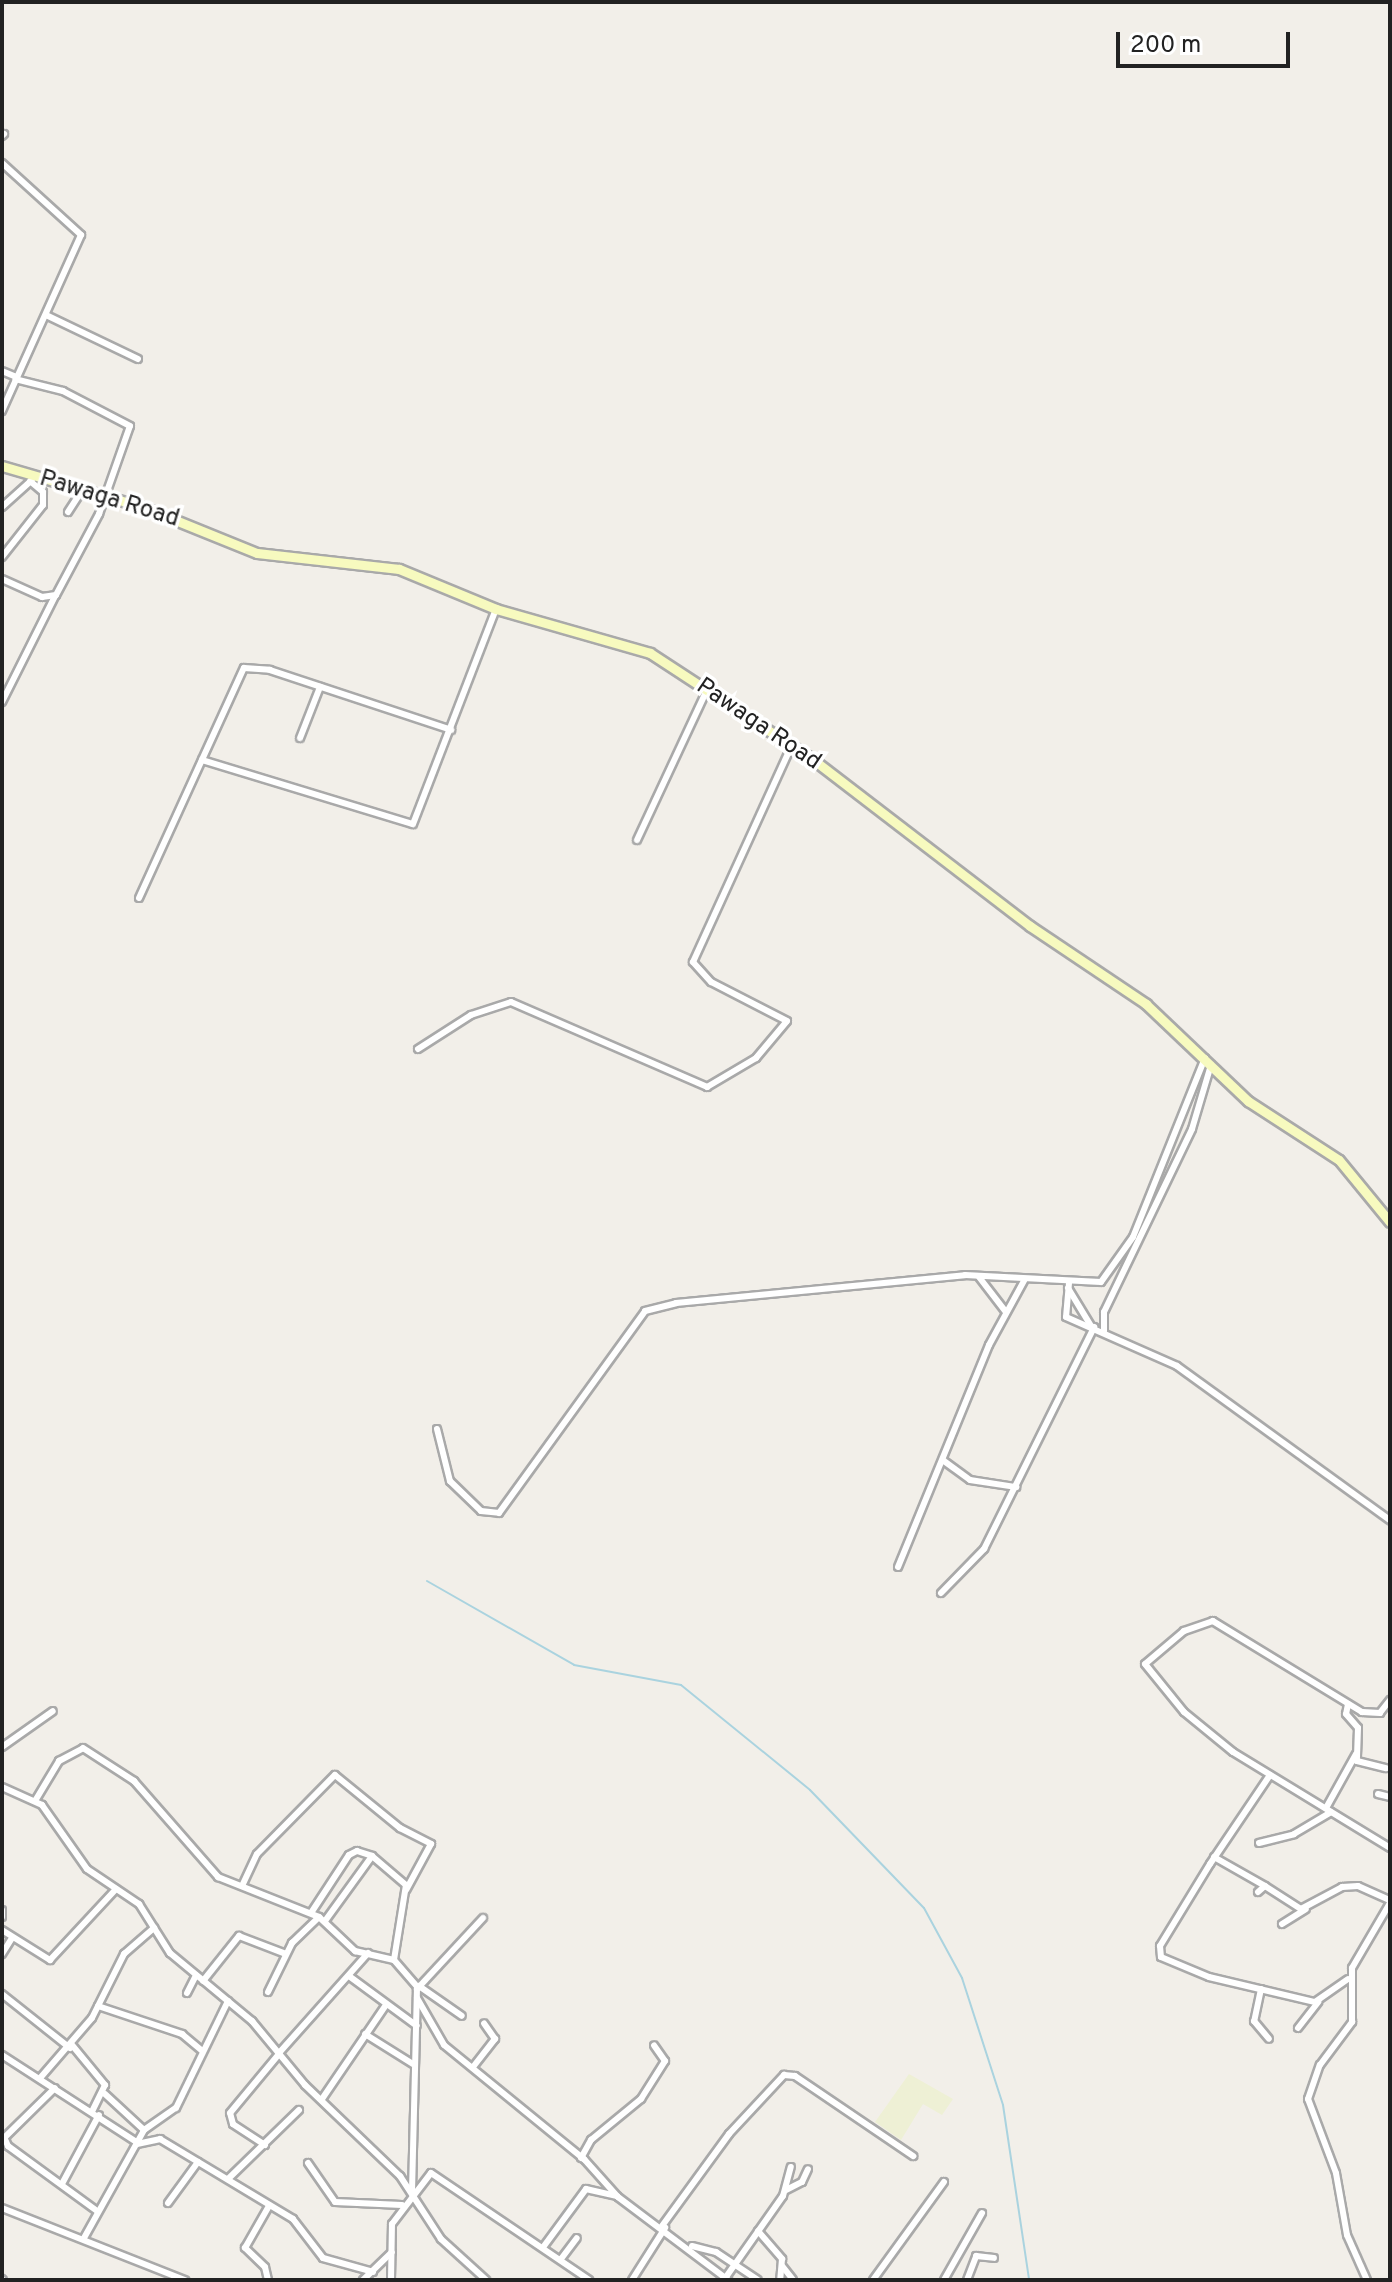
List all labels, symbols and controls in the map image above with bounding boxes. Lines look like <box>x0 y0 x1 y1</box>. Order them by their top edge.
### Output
scale bar <box>1120 16 1294 66</box>
text: 200 m <box>1130 31 1201 61</box>
street label: Pawaga Road <box>36 465 182 535</box>
street label: Pawaga Road <box>690 673 826 777</box>

